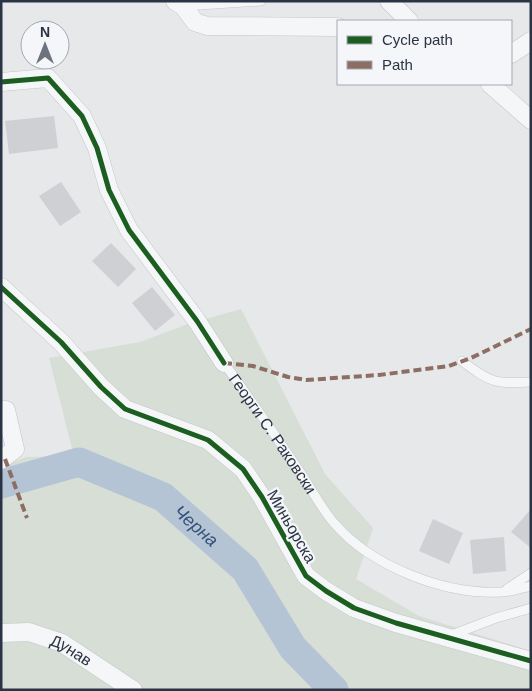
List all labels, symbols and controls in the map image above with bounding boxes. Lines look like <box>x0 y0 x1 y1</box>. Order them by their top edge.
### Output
north arrow <box>20 20 70 70</box>
legend <box>337 20 512 85</box>
text: N <box>40 24 50 40</box>
text: Cycle path <box>382 31 453 48</box>
text: Path <box>382 56 413 73</box>
street label: Георги С. Раковски <box>226 371 320 497</box>
street label: Миньорска <box>264 487 319 566</box>
water label: Черна <box>170 501 222 551</box>
street label: Дунав <box>48 632 95 669</box>

